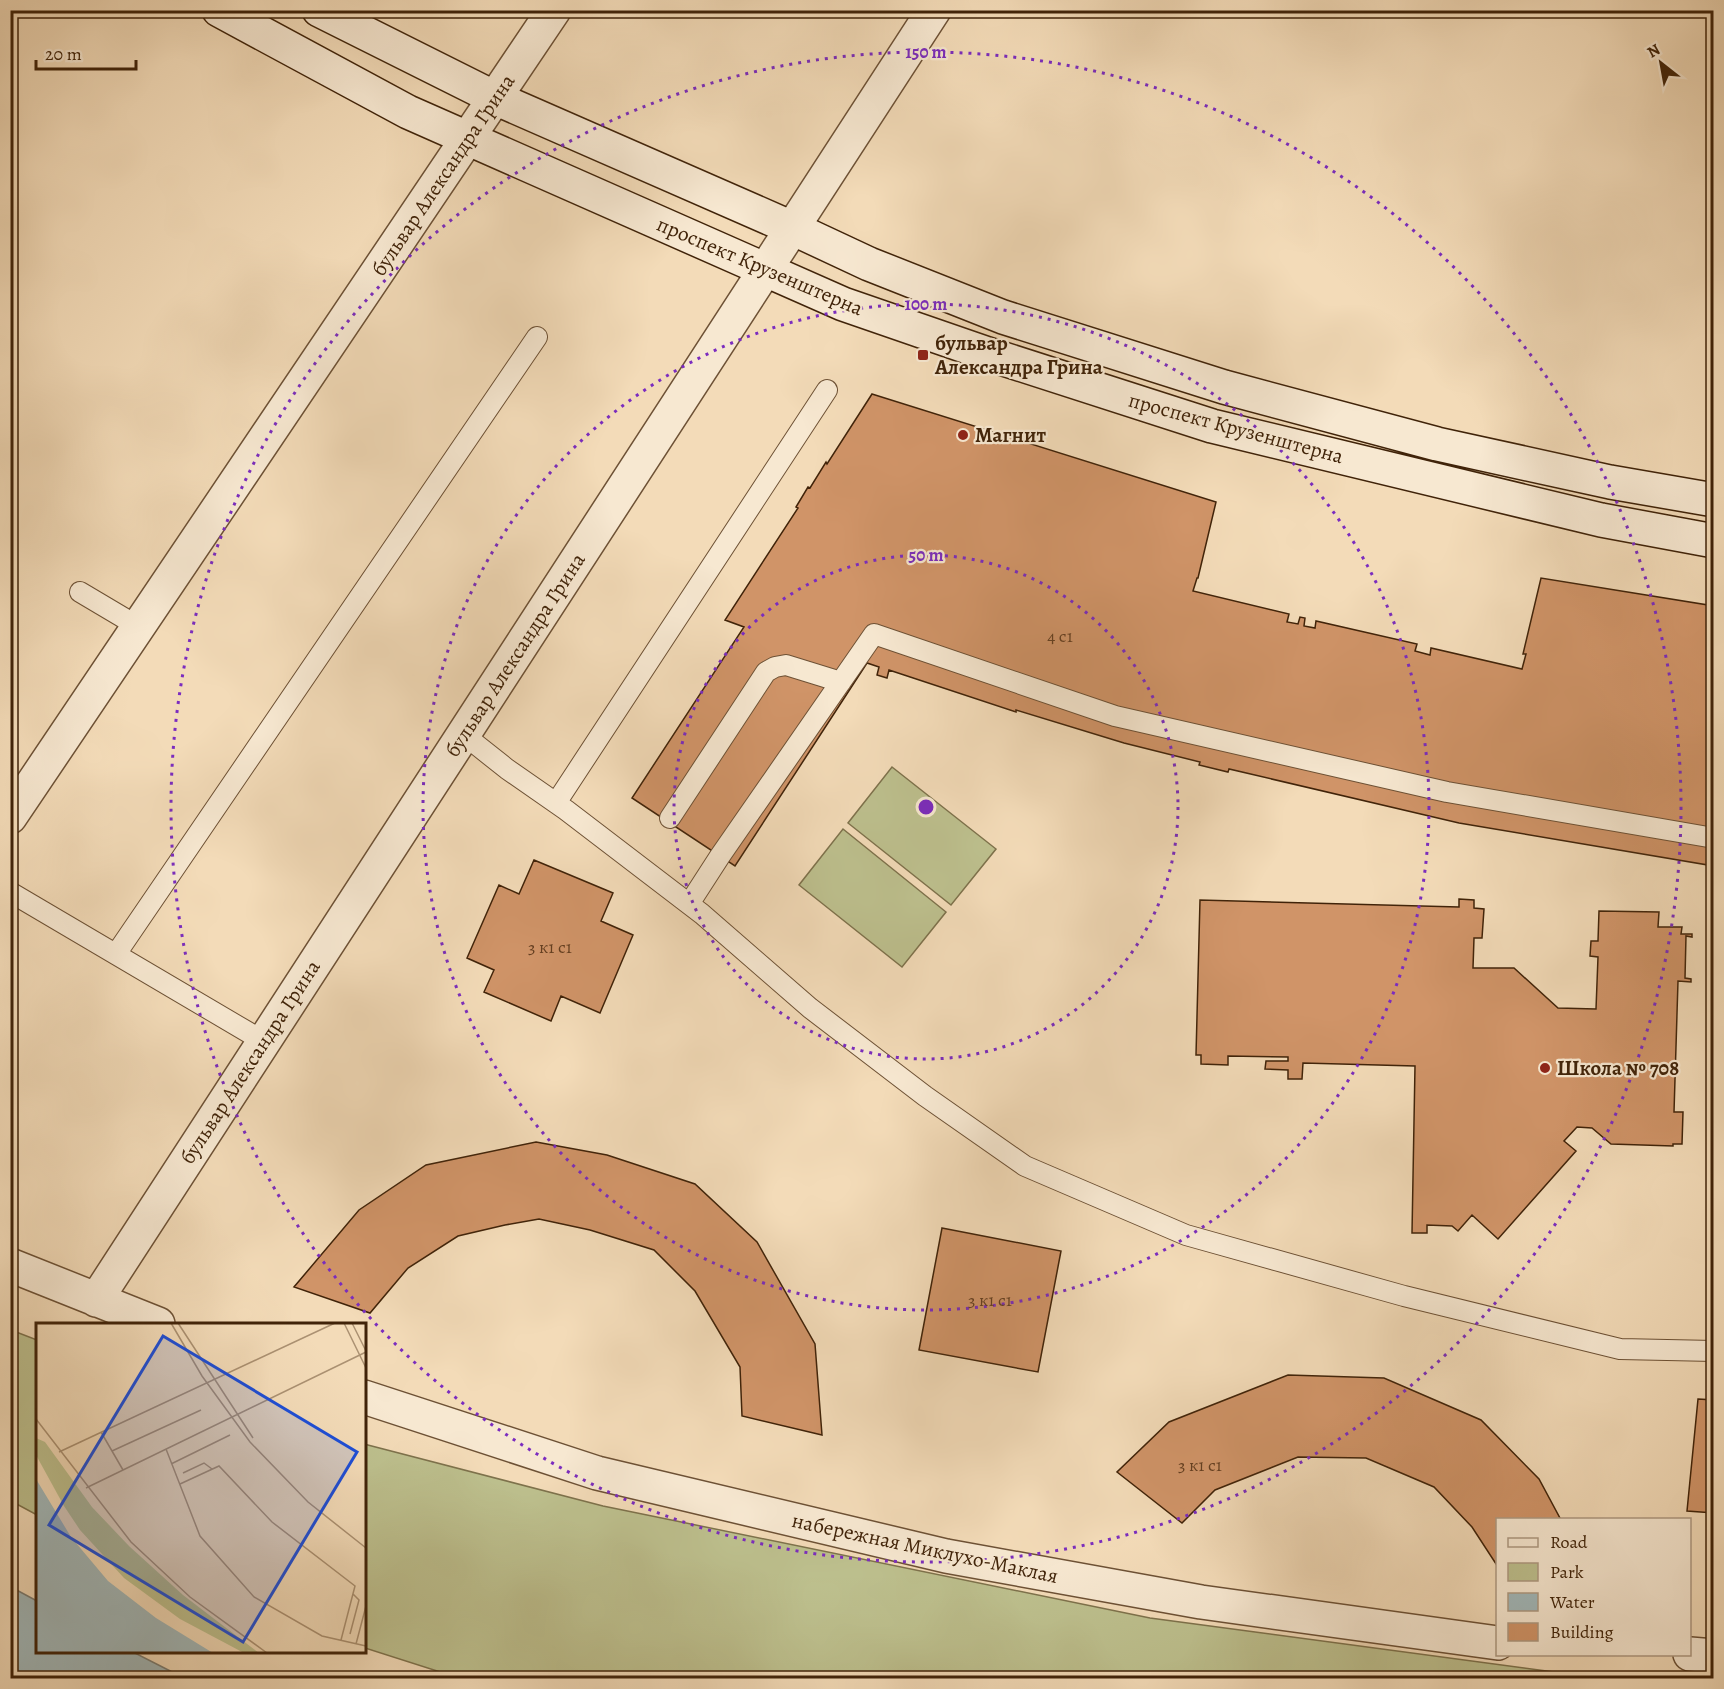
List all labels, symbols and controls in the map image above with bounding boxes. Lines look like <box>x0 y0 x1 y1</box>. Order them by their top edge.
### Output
scale bar <box>36 33 136 71</box>
north arrow <box>1631 33 1691 93</box>
text: N <box>1643 38 1665 63</box>
text: 150 m <box>905 40 947 64</box>
text: 20 m <box>45 42 82 66</box>
street label: бульвар Александра Грина <box>365 68 521 282</box>
street label: проспект Крузенштерна <box>653 210 868 322</box>
text: 100 m <box>905 292 947 316</box>
place label: бульвар Александра Грина <box>934 329 1103 381</box>
marker: бульвар Александра Грина <box>916 348 930 362</box>
street label: проспект Крузенштерна <box>1125 386 1347 470</box>
place label: Магнит <box>975 421 1046 449</box>
marker: Магнит <box>956 428 970 442</box>
text: 50 m <box>909 543 943 567</box>
street label: бульвар Александра Грина <box>438 547 592 763</box>
house number: 4 с1 <box>1047 624 1073 648</box>
centre of rings <box>916 797 936 817</box>
house number: 3 к1 с1 <box>528 935 572 959</box>
street label: бульвар Александра Грина <box>173 954 327 1170</box>
place label: Школа № 708 <box>1557 1054 1679 1082</box>
marker: Школа № 708 <box>1538 1061 1552 1075</box>
house number: 3 к1 с1 <box>968 1288 1012 1312</box>
inset map <box>36 1323 366 1653</box>
house number: 3 к1 с1 <box>1178 1453 1222 1477</box>
street label: набережная Миклухо-Маклая <box>789 1506 1061 1590</box>
legend <box>1496 1518 1691 1656</box>
text: Road <box>1550 1530 1588 1554</box>
text: Park <box>1550 1560 1584 1584</box>
text: Water <box>1549 1590 1595 1614</box>
text: Building <box>1550 1620 1614 1644</box>

